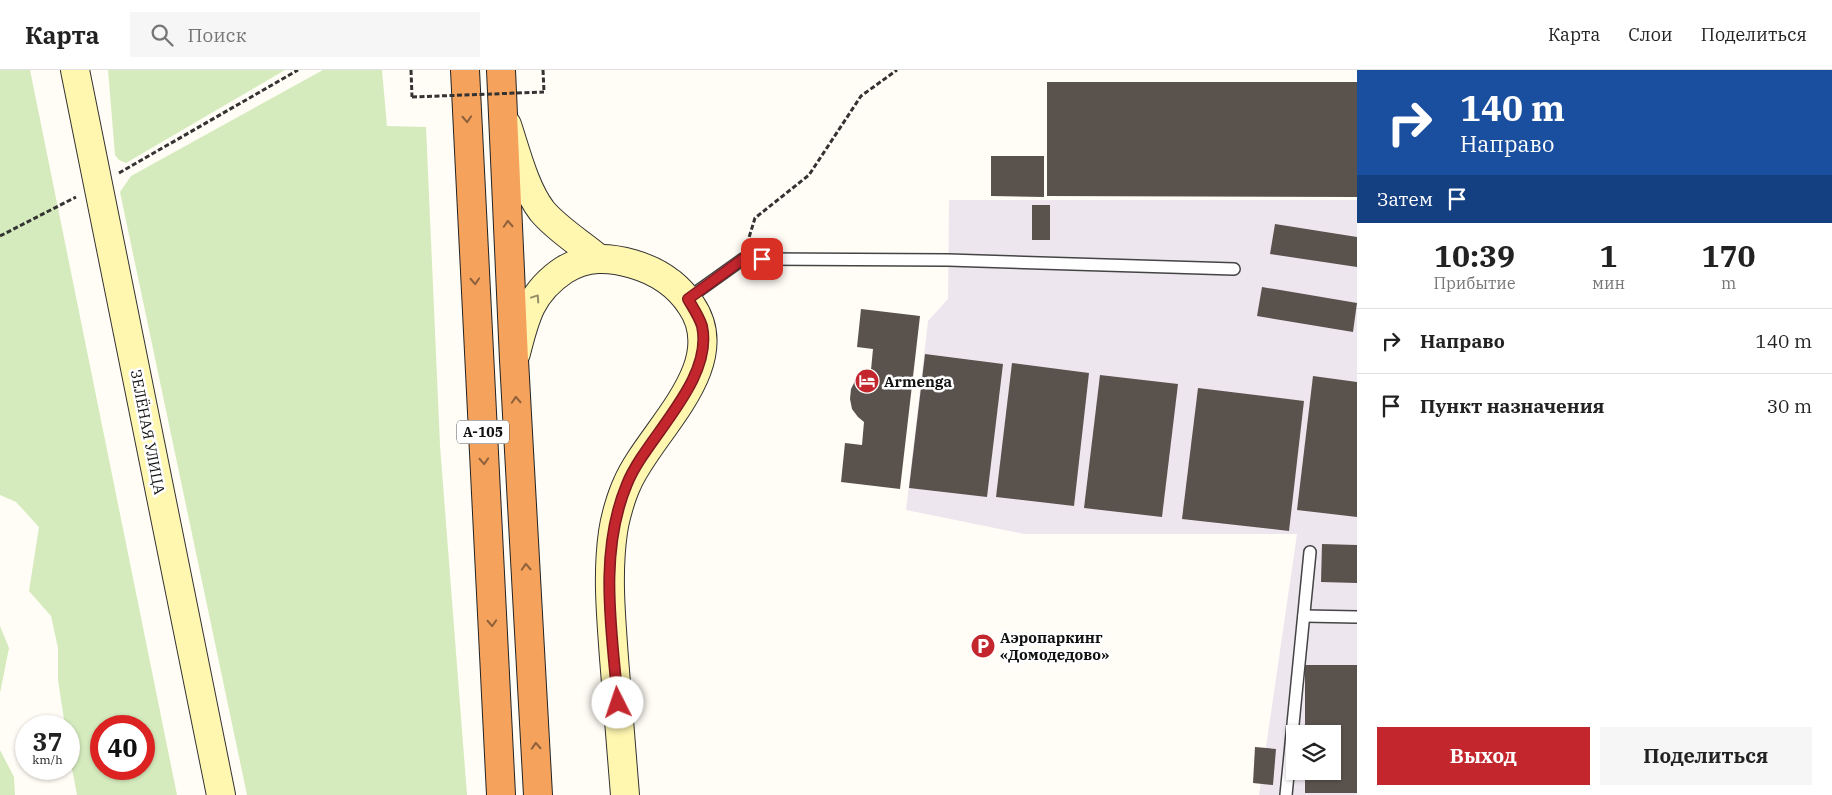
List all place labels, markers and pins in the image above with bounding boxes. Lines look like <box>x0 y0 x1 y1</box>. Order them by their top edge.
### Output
pin <box>741 238 783 280</box>
hotel icon: Armenga <box>854 368 880 394</box>
place label: Armenga <box>884 372 952 391</box>
place label: Аэропаркинг «Домодедово» <box>1000 628 1109 664</box>
parking icon: Аэропаркинг «Домодедово» <box>970 633 996 659</box>

